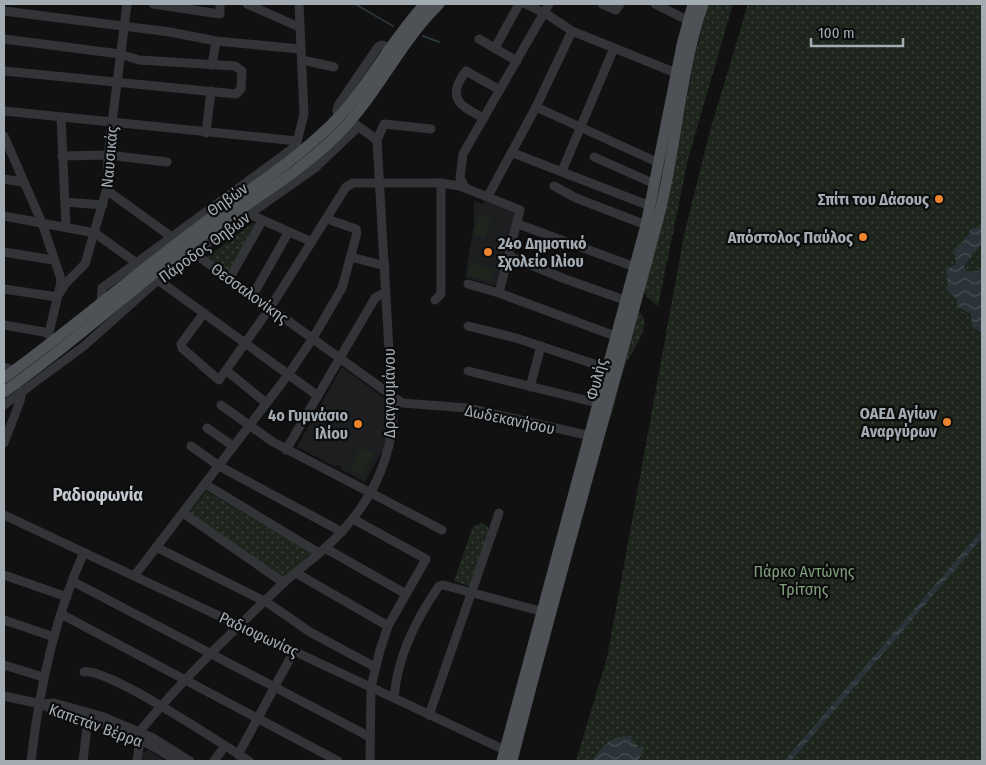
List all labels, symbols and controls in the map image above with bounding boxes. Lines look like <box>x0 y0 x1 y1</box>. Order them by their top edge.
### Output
scale bar <box>811 15 904 47</box>
text: 100 m <box>818 24 855 42</box>
street label: Ναυσικάς <box>97 125 122 189</box>
street label: Θηβών <box>203 179 251 220</box>
place label: Σπίτι του Δάσους <box>818 190 929 209</box>
marker: Σπίτι του Δάσους <box>933 193 945 205</box>
street label: Πάροδος Θηβών <box>155 208 253 287</box>
place label: Απόστολος Παύλος <box>727 228 853 247</box>
marker: Απόστολος Παύλος <box>857 231 869 243</box>
place label: 24ο Δημοτικό Σχολείο Ιλίου <box>497 234 587 271</box>
marker: 24ο Δημοτικό Σχολείο Ιλίου <box>482 246 494 258</box>
street label: Θεσσαλονίκης <box>207 259 292 328</box>
street label: Δραγουμάνου <box>380 348 399 438</box>
street label: Φυλής <box>582 356 611 402</box>
street label: Δωδεκανήσου <box>463 401 557 438</box>
place label: ΟΑΕΔ Αγίων Αναργύρων <box>860 404 938 441</box>
place label: 4ο Γυμνάσιο Ιλίου <box>268 406 348 443</box>
marker: ΟΑΕΔ Αγίων Αναργύρων <box>941 416 953 428</box>
marker: 4ο Γυμνάσιο Ιλίου <box>352 418 364 430</box>
district label: Ραδιοφωνία <box>53 484 143 506</box>
park label: Πάρκο Αντώνης Τρίτσης <box>753 562 855 599</box>
street label: Ραδιοφωνίας <box>216 608 302 661</box>
street label: Καπετάν Βέρρα <box>46 700 145 751</box>

